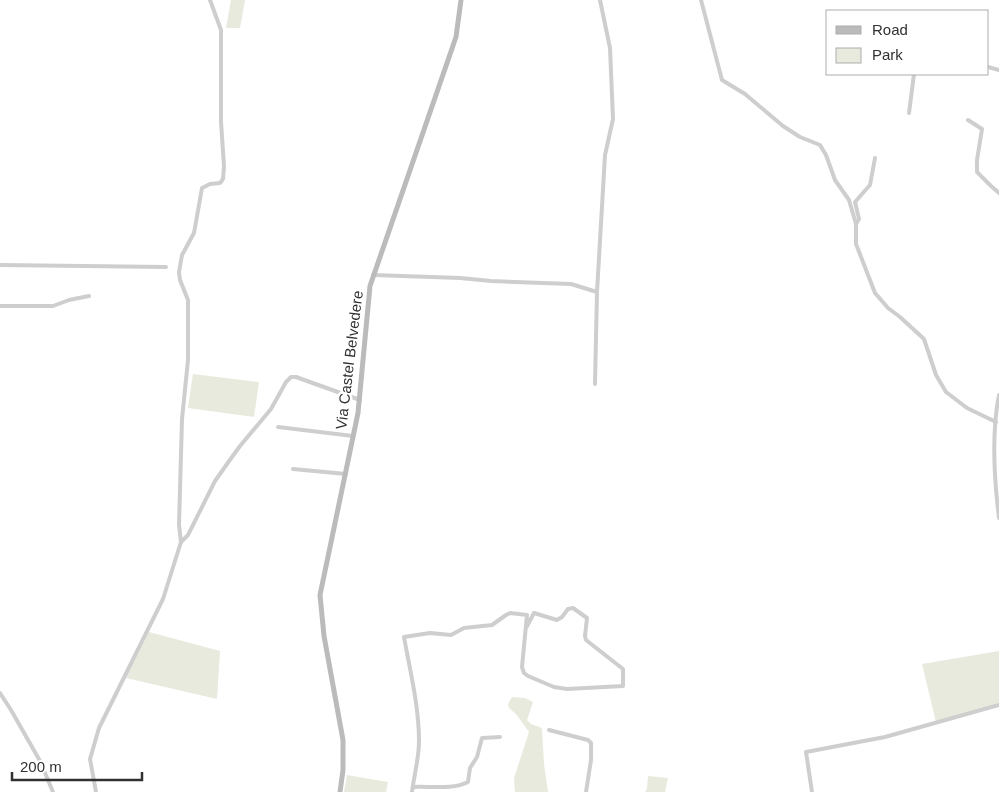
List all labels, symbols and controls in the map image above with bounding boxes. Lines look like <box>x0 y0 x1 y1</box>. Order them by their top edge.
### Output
legend <box>826 10 989 75</box>
text: Road <box>872 21 908 38</box>
text: Park <box>872 46 903 63</box>
street label: Via Castel Belvedere <box>332 290 366 430</box>
scale bar <box>12 750 142 782</box>
text: 200 m <box>20 758 62 775</box>

